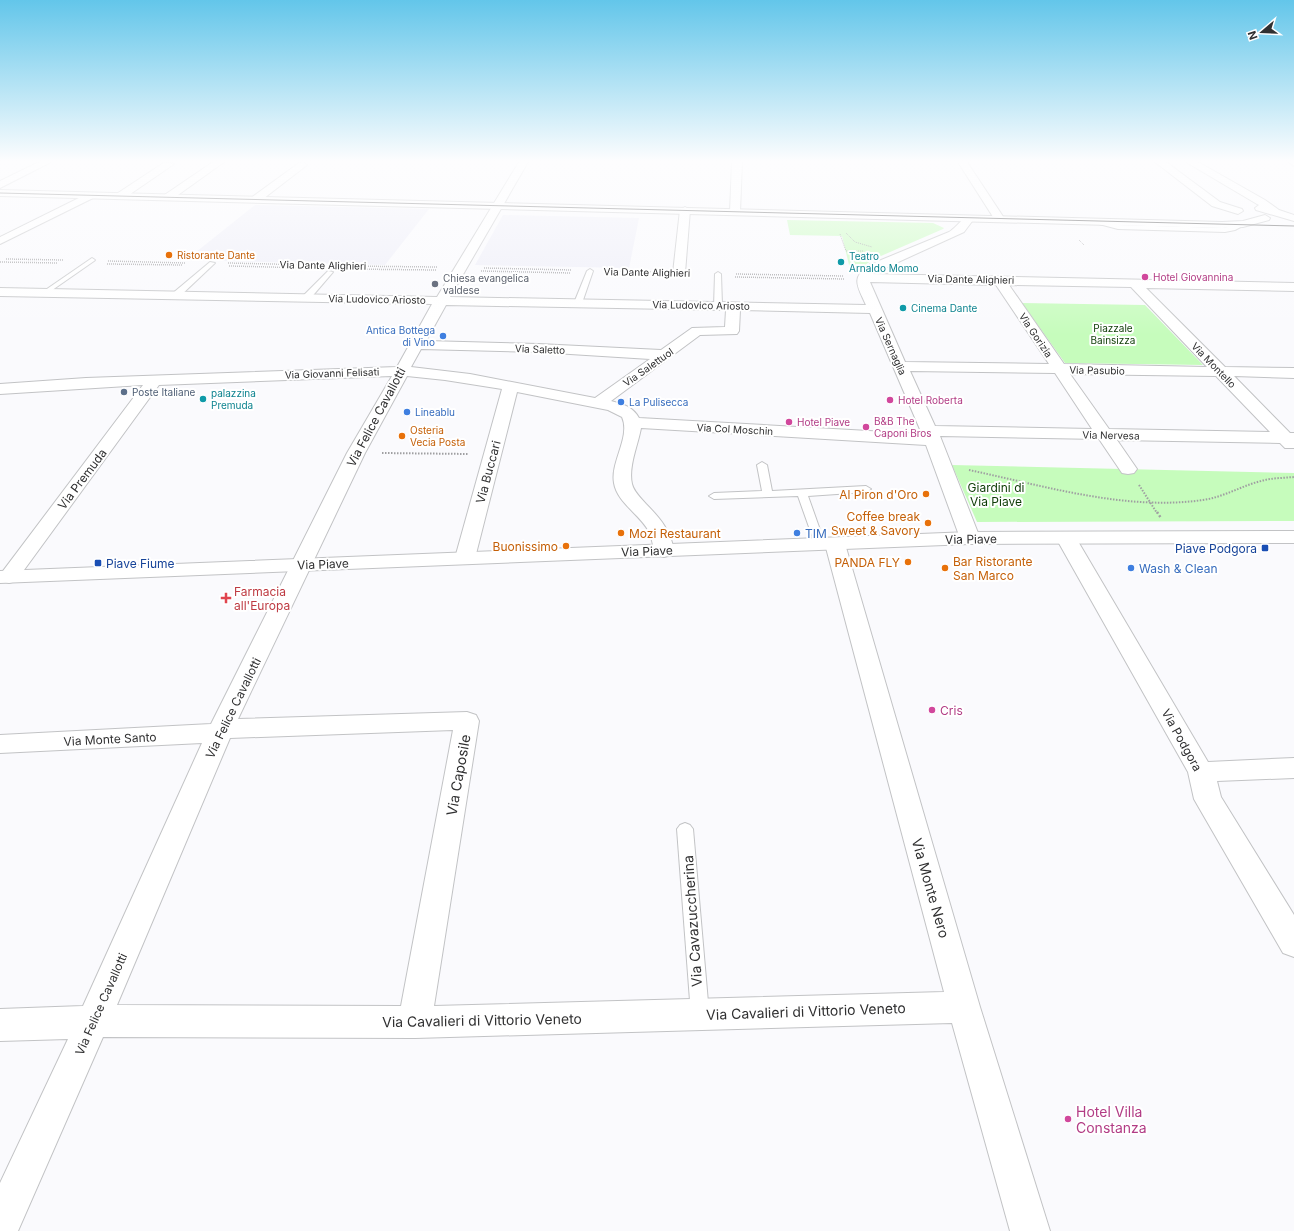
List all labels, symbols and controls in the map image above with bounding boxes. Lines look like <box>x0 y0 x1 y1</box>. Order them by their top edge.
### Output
north arrow <box>1242 12 1282 52</box>
text: N <box>1245 29 1261 42</box>
place label: Ristorante Dante <box>177 249 255 261</box>
marker: Ristorante Dante <box>164 250 174 260</box>
place label: Teatro Arnaldo Momo <box>849 250 918 274</box>
marker: Teatro Arnaldo Momo <box>836 257 846 267</box>
street label: Via Dante Alighieri <box>280 258 366 272</box>
street label: Via Dante Alighieri <box>604 265 690 279</box>
place label: Hotel Giovannina <box>1153 271 1233 283</box>
place label: Chiesa evangelica valdese <box>443 272 529 296</box>
street label: Via Dante Alighieri <box>928 272 1014 286</box>
marker: Hotel Giovannina <box>1140 272 1150 282</box>
marker: Chiesa evangelica valdese <box>430 279 440 289</box>
street label: Via Ludovico Ariosto <box>328 292 426 306</box>
street label: Via Ludovico Ariosto <box>652 298 750 312</box>
place label: Cinema Dante <box>911 302 978 314</box>
marker: Cinema Dante <box>898 303 908 313</box>
street label: Via Gorizia <box>1017 310 1055 360</box>
street label: Via Sernaglia <box>873 315 909 377</box>
park label: Piazzale Bainsizza <box>1091 322 1135 346</box>
place label: Antica Bottega di Vino <box>366 324 435 348</box>
marker: Antica Bottega di Vino <box>438 331 448 341</box>
street label: Via Montello <box>1189 340 1239 390</box>
street label: Via Saletto <box>515 342 565 356</box>
street label: Via Salettuol <box>621 345 675 389</box>
street label: Via Pasubio <box>1069 364 1125 376</box>
street label: Via Giovanni Felisati <box>285 365 379 381</box>
street label: Via Felice Cavallotti <box>344 365 409 469</box>
place label: Poste Italiane <box>132 386 196 398</box>
marker: Poste Italiane <box>119 387 129 397</box>
place label: palazzina Premuda <box>211 387 256 411</box>
marker: palazzina Premuda <box>198 394 208 404</box>
place label: Hotel Roberta <box>898 394 963 406</box>
marker: Hotel Roberta <box>885 395 895 405</box>
place label: La Pulisecca <box>629 396 688 408</box>
marker: La Pulisecca <box>616 397 626 407</box>
place label: Lineablu <box>415 406 455 418</box>
marker: Lineablu <box>402 407 412 417</box>
place label: B&B The Caponi Bros <box>874 415 932 439</box>
place label: Hotel Piave <box>797 416 850 428</box>
marker: Hotel Piave <box>784 417 794 427</box>
street label: Via Col Moschin <box>696 421 774 437</box>
marker: B&B The Caponi Bros <box>861 422 871 432</box>
place label: Osteria Vecia Posta <box>410 424 465 448</box>
street label: Via Nervesa <box>1082 429 1140 441</box>
marker: Osteria Vecia Posta <box>397 431 407 441</box>
street label: Via Buccari <box>472 439 504 505</box>
street label: Via Premuda <box>54 446 110 512</box>
park label: Giardini di Via Piave <box>968 480 1024 509</box>
place label: Al Piron d'Oro <box>839 487 918 502</box>
marker: Al Piron d'Oro <box>921 489 931 499</box>
place label: Coffee break Sweet & Savory <box>831 509 920 538</box>
marker: Coffee break Sweet & Savory <box>923 518 933 528</box>
place label: Mozi Restaurant <box>629 526 721 541</box>
place label: TIM <box>805 526 827 541</box>
marker: Mozi Restaurant <box>616 528 626 538</box>
marker: TIM <box>792 528 802 538</box>
street label: Via Piave <box>945 531 997 547</box>
place label: Buonissimo <box>493 539 558 554</box>
marker: Buonissimo <box>561 541 571 551</box>
place label: Piave Podgora <box>1175 541 1257 556</box>
street label: Via Piave <box>621 543 673 559</box>
marker: Piave Podgora <box>1260 543 1270 553</box>
place label: Bar Ristorante San Marco <box>953 554 1033 583</box>
place label: PANDA FLY <box>834 555 900 570</box>
place label: Piave Fiume <box>106 556 175 571</box>
street label: Via Piave <box>297 556 349 572</box>
marker: PANDA FLY <box>903 557 913 567</box>
marker: Piave Fiume <box>93 558 103 568</box>
place label: Wash & Clean <box>1139 561 1217 576</box>
marker: Bar Ristorante San Marco <box>940 563 950 573</box>
marker: Wash & Clean <box>1126 563 1136 573</box>
place label: Farmacia all'Europa <box>234 584 290 613</box>
marker: Farmacia all'Europa <box>221 593 231 603</box>
street label: Via Felice Cavallotti <box>202 655 264 761</box>
place label: Cris <box>940 703 963 718</box>
marker: Cris <box>927 705 937 715</box>
street label: Via Podgora <box>1159 706 1205 774</box>
street label: Via Monte Santo <box>63 729 157 749</box>
street label: Via Caposile <box>442 733 474 817</box>
street label: Via Monte Nero <box>909 836 953 940</box>
street label: Via Cavazuccherina <box>679 855 705 987</box>
street label: Via Felice Cavallotti <box>72 951 130 1057</box>
street label: Via Cavalieri di Vittorio Veneto <box>706 999 906 1023</box>
street label: Via Cavalieri di Vittorio Veneto <box>382 1010 582 1030</box>
place label: Hotel Villa Constanza <box>1076 1103 1147 1136</box>
marker: Hotel Villa Constanza <box>1063 1114 1073 1124</box>

